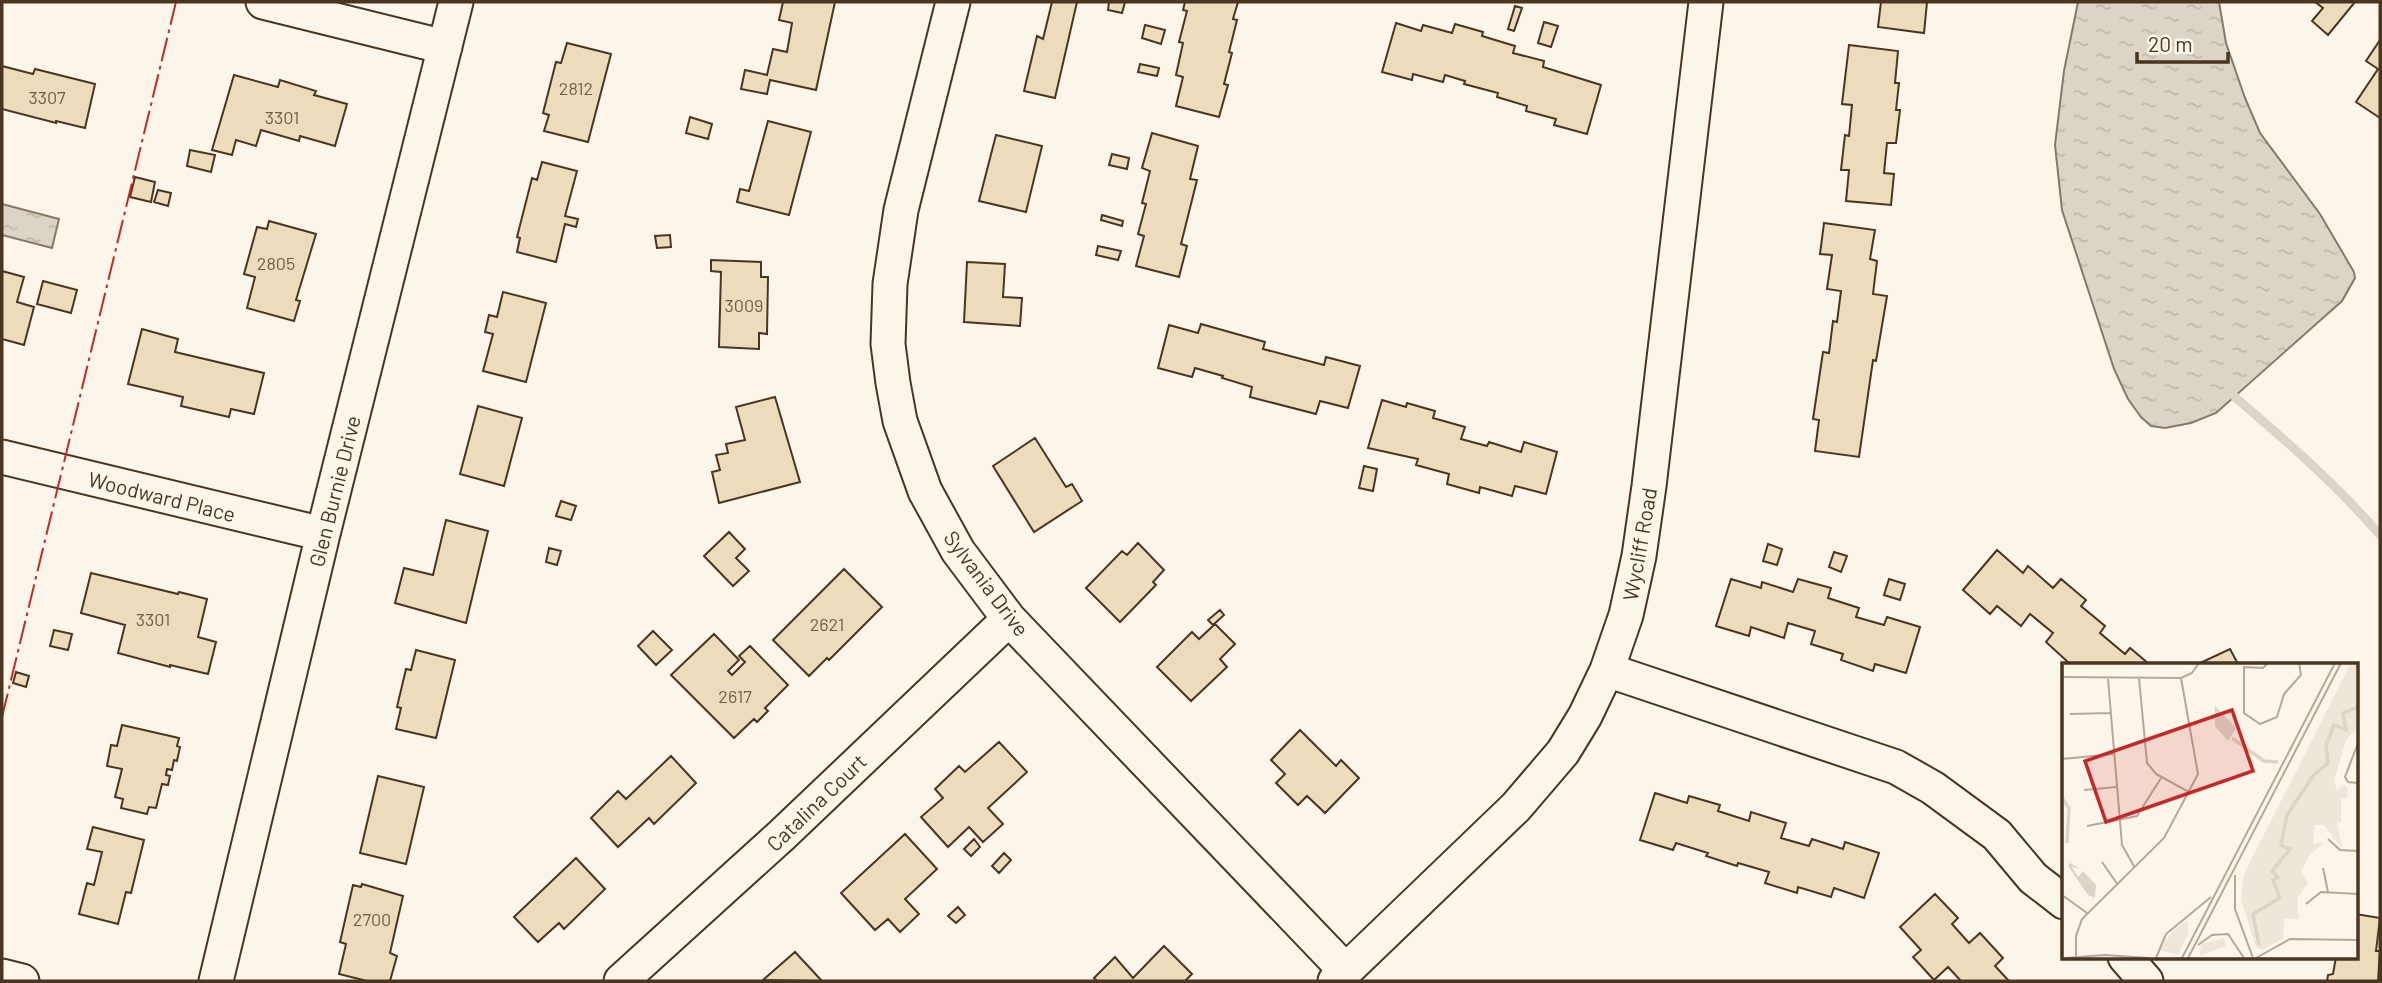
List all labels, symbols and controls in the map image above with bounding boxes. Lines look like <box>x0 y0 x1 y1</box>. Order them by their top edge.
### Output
scale bar <box>2137 21 2228 65</box>
text: 20 m <box>2148 31 2193 56</box>
house number: 2812 <box>559 77 593 99</box>
house number: 3307 <box>28 86 66 108</box>
house number: 3301 <box>265 106 299 128</box>
house number: 2805 <box>257 252 295 274</box>
house number: 3009 <box>725 294 764 316</box>
street label: Glen Burnie Drive <box>303 413 365 569</box>
street label: Woodward Place <box>86 466 238 526</box>
street label: Wycliff Road <box>1617 486 1661 602</box>
street label: Sylvania Drive <box>939 525 1035 641</box>
house number: 3301 <box>136 608 170 630</box>
house number: 2621 <box>810 613 844 635</box>
inset map <box>2062 663 2358 958</box>
house number: 2617 <box>718 685 752 707</box>
street label: Catalina Court <box>761 748 871 856</box>
house number: 2700 <box>353 908 391 930</box>

